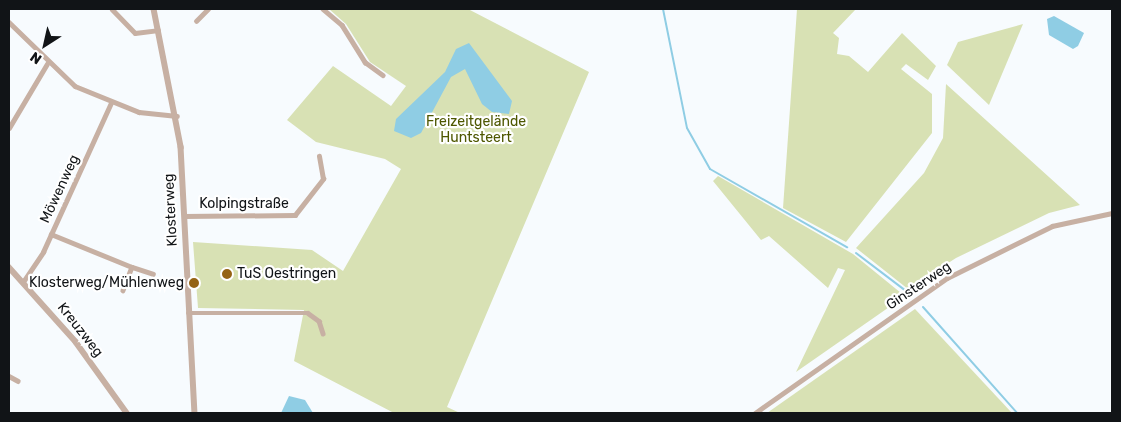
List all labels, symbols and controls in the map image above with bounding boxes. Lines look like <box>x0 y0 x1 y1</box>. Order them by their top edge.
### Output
north arrow <box>20 20 70 70</box>
text: N <box>27 48 45 68</box>
park label: Freizeitgelände Huntsteert <box>426 114 526 146</box>
street label: Möwenweg <box>37 152 83 226</box>
street label: Klosterweg <box>161 173 181 247</box>
street label: Kolpingstraße <box>199 196 289 212</box>
street label: Ginsterweg <box>883 258 955 314</box>
place label: TuS Oestringen <box>237 266 336 282</box>
marker: TuS Oestringen <box>221 268 233 280</box>
place label: Klosterweg/Mühlenweg <box>29 275 184 291</box>
marker: Klosterweg/Mühlenweg <box>188 277 200 289</box>
street label: Kreuzweg <box>54 300 106 360</box>

